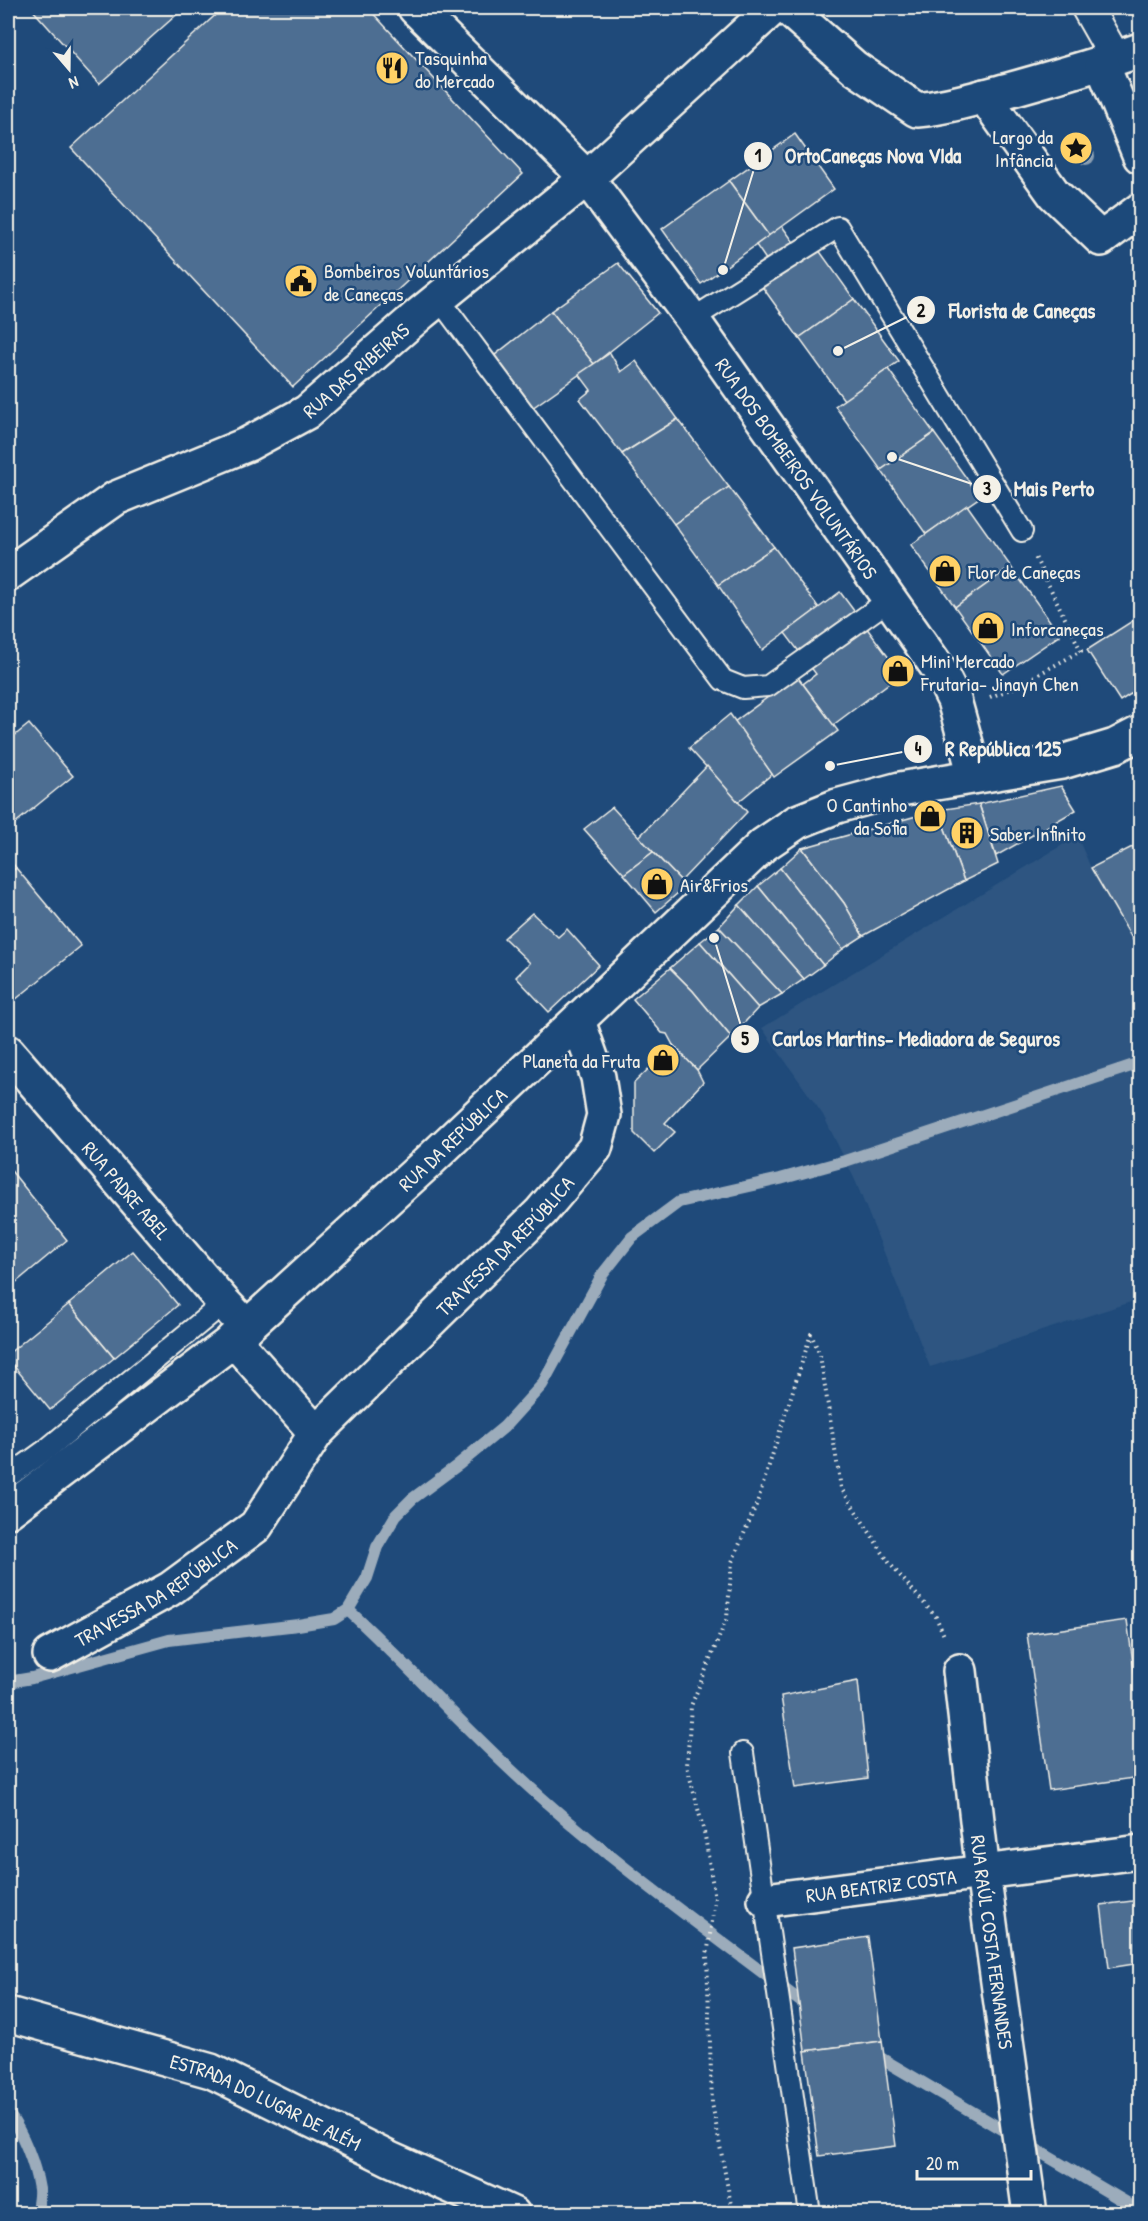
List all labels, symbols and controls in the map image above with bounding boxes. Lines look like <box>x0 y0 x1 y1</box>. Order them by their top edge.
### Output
north arrow <box>39 39 99 99</box>
place label: Tasquinha do Mercado <box>415 44 494 94</box>
restaurant icon: Tasquinha do Mercado <box>374 50 410 86</box>
text: N <box>66 71 82 95</box>
place label: Largo da Infância <box>993 123 1053 173</box>
place icon: Largo da Infância <box>1058 130 1094 166</box>
callout: OrtoCaneças Nova VIda <box>743 137 974 176</box>
text: OrtoCaneças Nova VIda <box>785 141 962 170</box>
text: 1 <box>755 143 762 168</box>
place label: Bombeiros Voluntários de Caneças <box>324 257 489 307</box>
public building icon: Bombeiros Voluntários de Caneças <box>283 263 319 299</box>
callout: Florista de Caneças <box>906 291 1107 330</box>
text: Florista de Caneças <box>948 296 1095 325</box>
text: 2 <box>917 298 926 323</box>
street label: RUA DAS RIBEIRAS <box>296 316 415 424</box>
street label: RUA DOS BOMBEIROS VOLUNTÁRIOS <box>710 352 884 584</box>
callout: Mais Perto <box>972 470 1106 509</box>
text: Mais Perto <box>1014 474 1095 503</box>
text: 3 <box>983 476 991 501</box>
shop icon: Flor de Caneças <box>927 553 963 589</box>
place label: Flor de Caneças <box>967 558 1081 585</box>
shop icon: Inforcaneças <box>970 610 1006 646</box>
place label: Inforcaneças <box>1011 615 1104 642</box>
place label: Mini Mercado Frutaria- Jinayn Chen <box>920 647 1079 697</box>
shop icon: Mini Mercado Frutaria- Jinayn Chen <box>880 653 916 689</box>
callout: R República 125 <box>903 729 1073 768</box>
text: R República 125 <box>945 734 1061 764</box>
text: 4 <box>915 736 922 761</box>
place label: O Cantinho da Sofia <box>827 791 907 841</box>
shop icon: O Cantinho da Sofia <box>912 798 948 834</box>
building icon: Saber Infinito <box>949 815 985 851</box>
place label: Saber Infinito <box>990 820 1086 847</box>
shop icon: Air&Frios <box>639 866 675 902</box>
place label: Air&Frios <box>680 871 748 898</box>
callout: Carlos Martins- Mediadora de Seguros <box>730 1020 1072 1059</box>
text: Carlos Martins- Mediadora de Seguros <box>772 1024 1060 1054</box>
text: 5 <box>741 1026 749 1051</box>
shop icon: Planeta da Fruta <box>645 1042 681 1078</box>
place label: Planeta da Fruta <box>523 1047 640 1074</box>
street label: RUA DA REPÚBLICA <box>392 1081 513 1197</box>
street label: RUA PADRE ABEL <box>77 1135 177 1245</box>
street label: TRAVESSA DA REPÚBLICA <box>430 1170 580 1322</box>
street label: TRAVESSA DA REPÚBLICA <box>70 1531 242 1653</box>
street label: RUA RAÚL COSTA FERNANDES <box>965 1834 1021 2051</box>
street label: RUA BEATRIZ COSTA <box>804 1862 958 1908</box>
street label: ESTRADA DO LUGAR DE ALÉM <box>167 2047 366 2156</box>
scale bar <box>917 2143 1031 2181</box>
text: 20 m <box>926 2151 959 2176</box>

